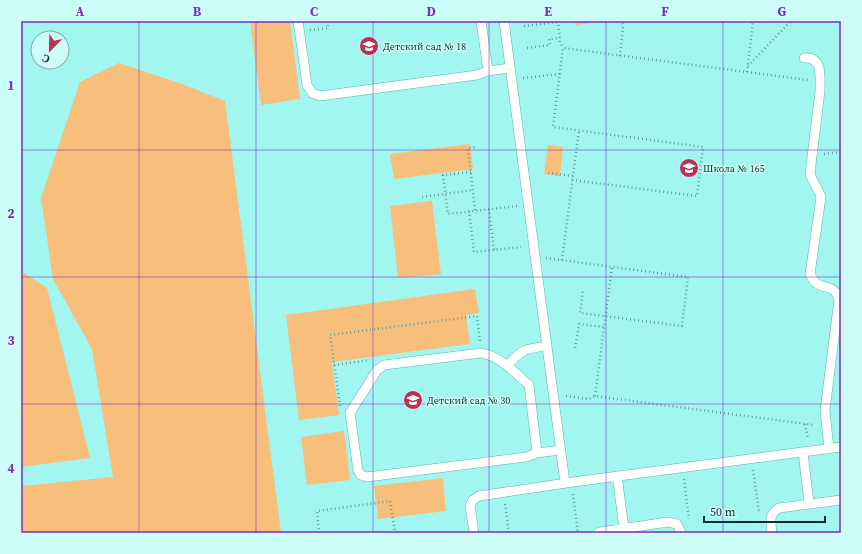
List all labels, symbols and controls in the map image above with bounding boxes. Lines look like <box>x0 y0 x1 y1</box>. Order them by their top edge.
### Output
text: A <box>76 3 85 20</box>
text: B <box>193 3 202 20</box>
text: C <box>310 3 318 20</box>
text: D <box>426 3 436 20</box>
text: E <box>544 3 552 20</box>
text: F <box>661 3 669 20</box>
text: G <box>778 3 787 20</box>
north arrow <box>30 30 70 70</box>
school or university icon: Детский сад № 18 <box>358 35 380 57</box>
place label: Детский сад № 18 <box>383 40 466 53</box>
text: С <box>40 50 52 67</box>
text: 1 <box>7 77 15 94</box>
school or university icon: Школа № 165 <box>678 157 700 179</box>
place label: Школа № 165 <box>703 162 765 175</box>
text: 2 <box>7 205 15 222</box>
text: 3 <box>7 332 15 349</box>
school or university icon: Детский сад № 30 <box>402 389 424 411</box>
place label: Детский сад № 30 <box>427 394 510 407</box>
text: 4 <box>7 460 15 477</box>
scale bar <box>704 498 825 524</box>
text: 50 m <box>710 504 736 520</box>

